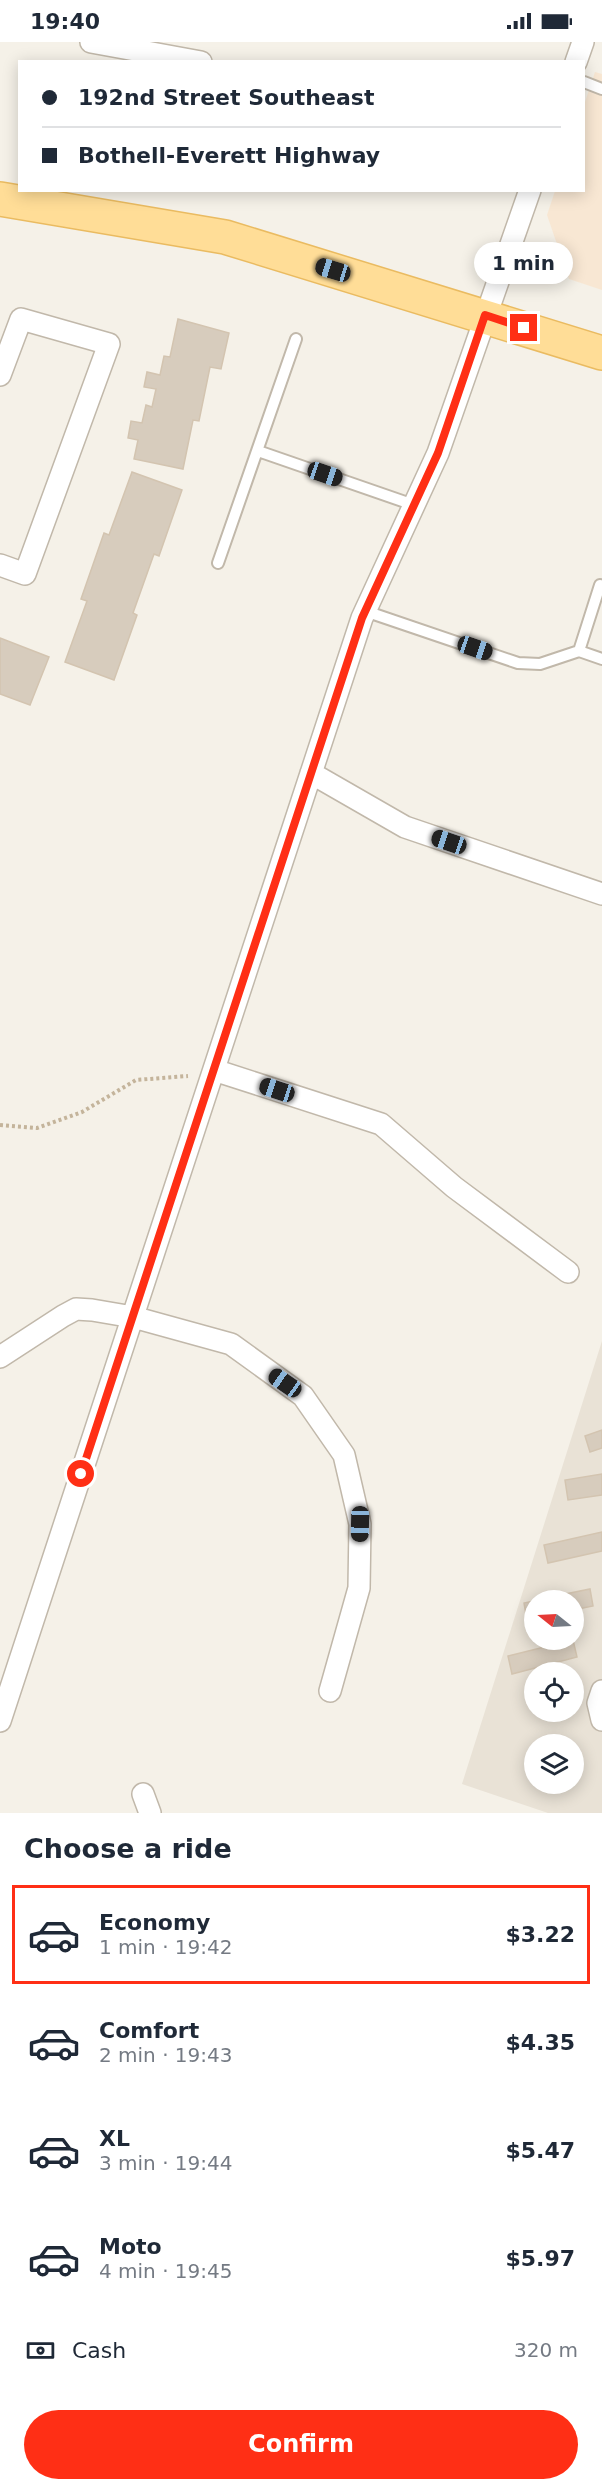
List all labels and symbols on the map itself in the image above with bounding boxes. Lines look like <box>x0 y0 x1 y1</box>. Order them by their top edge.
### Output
callout: 1 min <box>474 241 574 283</box>
car <box>313 256 353 284</box>
route end <box>510 314 537 341</box>
car <box>305 460 345 488</box>
car <box>455 634 495 662</box>
car <box>429 828 469 856</box>
car <box>257 1076 297 1104</box>
car <box>265 1365 305 1401</box>
route start <box>67 1460 94 1487</box>
car <box>351 1506 369 1542</box>
north arrow <box>524 1590 584 1650</box>

